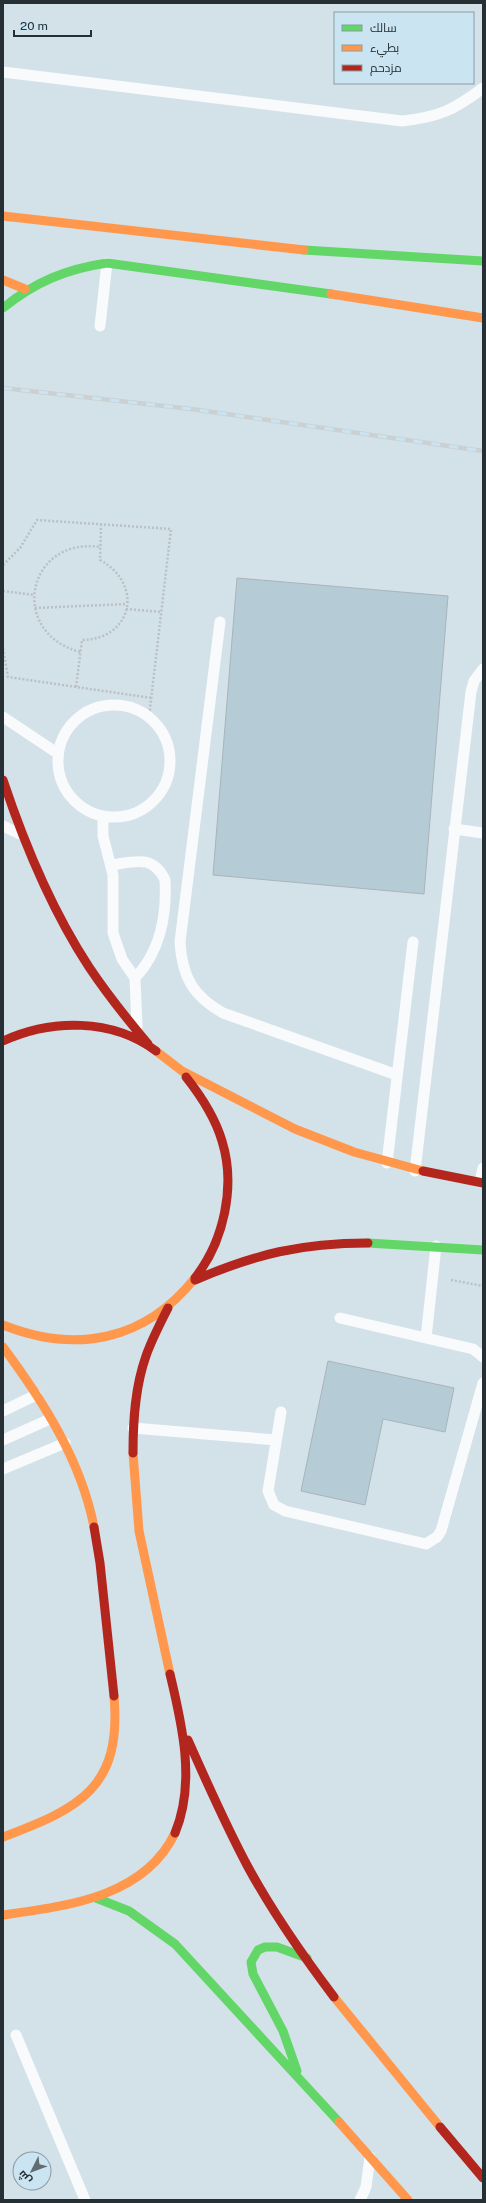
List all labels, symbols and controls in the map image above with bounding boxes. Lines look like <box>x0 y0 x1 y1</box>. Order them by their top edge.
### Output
scale bar <box>14 12 91 38</box>
legend <box>334 12 474 84</box>
text: 20 m <box>20 19 48 33</box>
text: سالك <box>370 21 397 35</box>
text: بطيء <box>370 41 399 58</box>
text: مزدحم <box>370 61 402 76</box>
north arrow <box>12 2151 52 2191</box>
text: ش <box>15 2168 34 2187</box>

